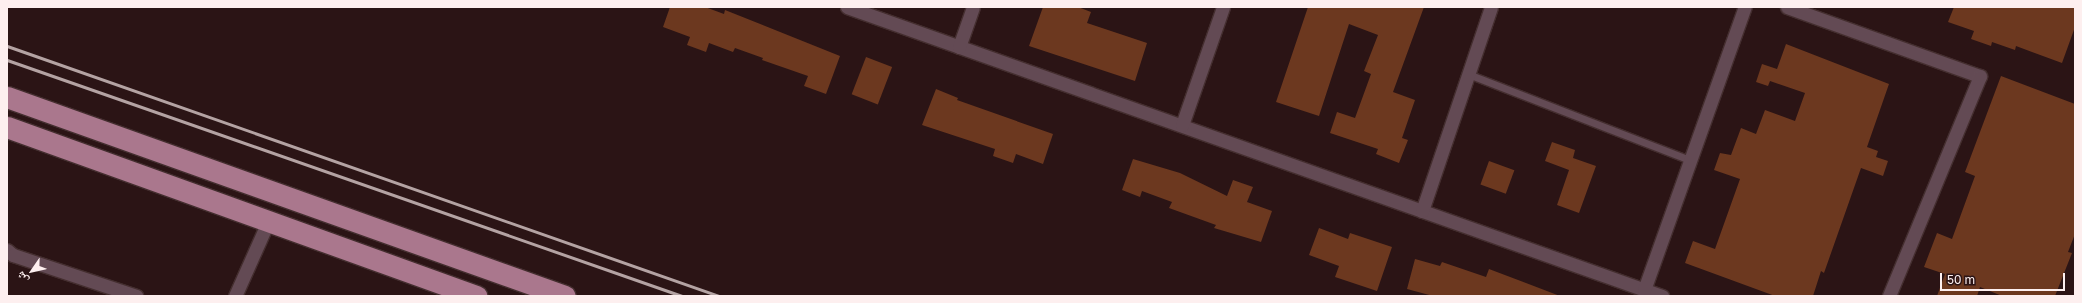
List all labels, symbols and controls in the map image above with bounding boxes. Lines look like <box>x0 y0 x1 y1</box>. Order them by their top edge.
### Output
north arrow <box>12 251 52 291</box>
scale bar <box>1942 265 2067 291</box>
text: ش <box>13 270 30 286</box>
text: 50 m <box>1947 272 1975 287</box>

